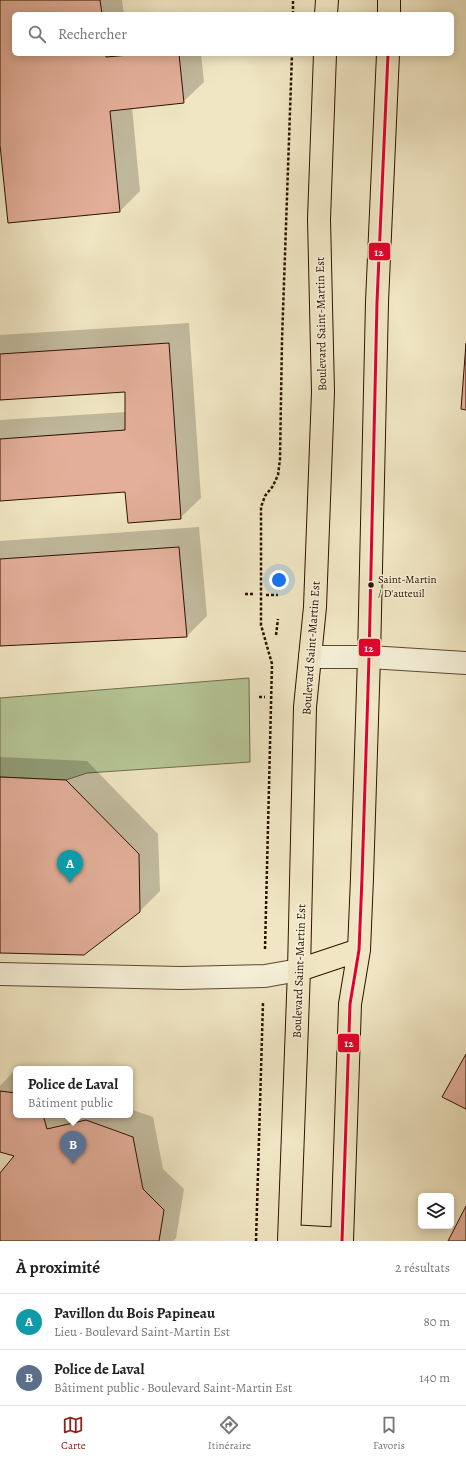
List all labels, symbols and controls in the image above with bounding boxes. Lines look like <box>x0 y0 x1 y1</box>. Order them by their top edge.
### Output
search box <box>12 12 454 56</box>
icon: search <box>26 23 48 45</box>
text: Rechercher <box>58 24 127 44</box>
line badge: 12 <box>368 242 391 261</box>
text: 12 <box>374 245 384 260</box>
street label: Boulevard Saint-Martin Est <box>312 257 330 391</box>
your location <box>269 570 289 590</box>
place label: Saint-Martin / D'auteuil <box>378 572 437 601</box>
marker: Saint-Martin / D'auteuil <box>366 580 376 590</box>
street label: Boulevard Saint-Martin Est <box>298 581 324 715</box>
line badge: 12 <box>358 638 381 657</box>
text: 12 <box>364 641 374 656</box>
pin: A <box>57 850 83 883</box>
street label: Boulevard Saint-Martin Est <box>289 904 309 1038</box>
line badge: 12 <box>337 1033 360 1053</box>
text: 12 <box>344 1036 354 1051</box>
popup <box>13 1066 133 1118</box>
text: Police de Laval <box>28 1074 118 1094</box>
text: Bâtiment public <box>28 1094 113 1111</box>
pin: B <box>60 1131 86 1164</box>
map controls <box>418 1193 454 1229</box>
button: layers <box>418 1193 454 1229</box>
text: À proximité <box>16 1256 100 1279</box>
text: 2 résultats <box>395 1259 450 1276</box>
text: Pavillon du Bois Papineau <box>54 1303 215 1323</box>
text: A <box>25 1313 33 1330</box>
text: 80 m <box>423 1313 450 1330</box>
text: Lieu · Boulevard Saint-Martin Est <box>54 1323 230 1340</box>
text: Police de Laval <box>54 1359 145 1379</box>
text: B <box>25 1369 33 1386</box>
text: 140 m <box>419 1369 450 1386</box>
text: Bâtiment public · Boulevard Saint-Martin Est <box>54 1379 292 1396</box>
tab: Carte <box>61 1414 86 1453</box>
tab: Itinéraire <box>208 1414 251 1453</box>
tab: Favoris <box>373 1414 405 1453</box>

